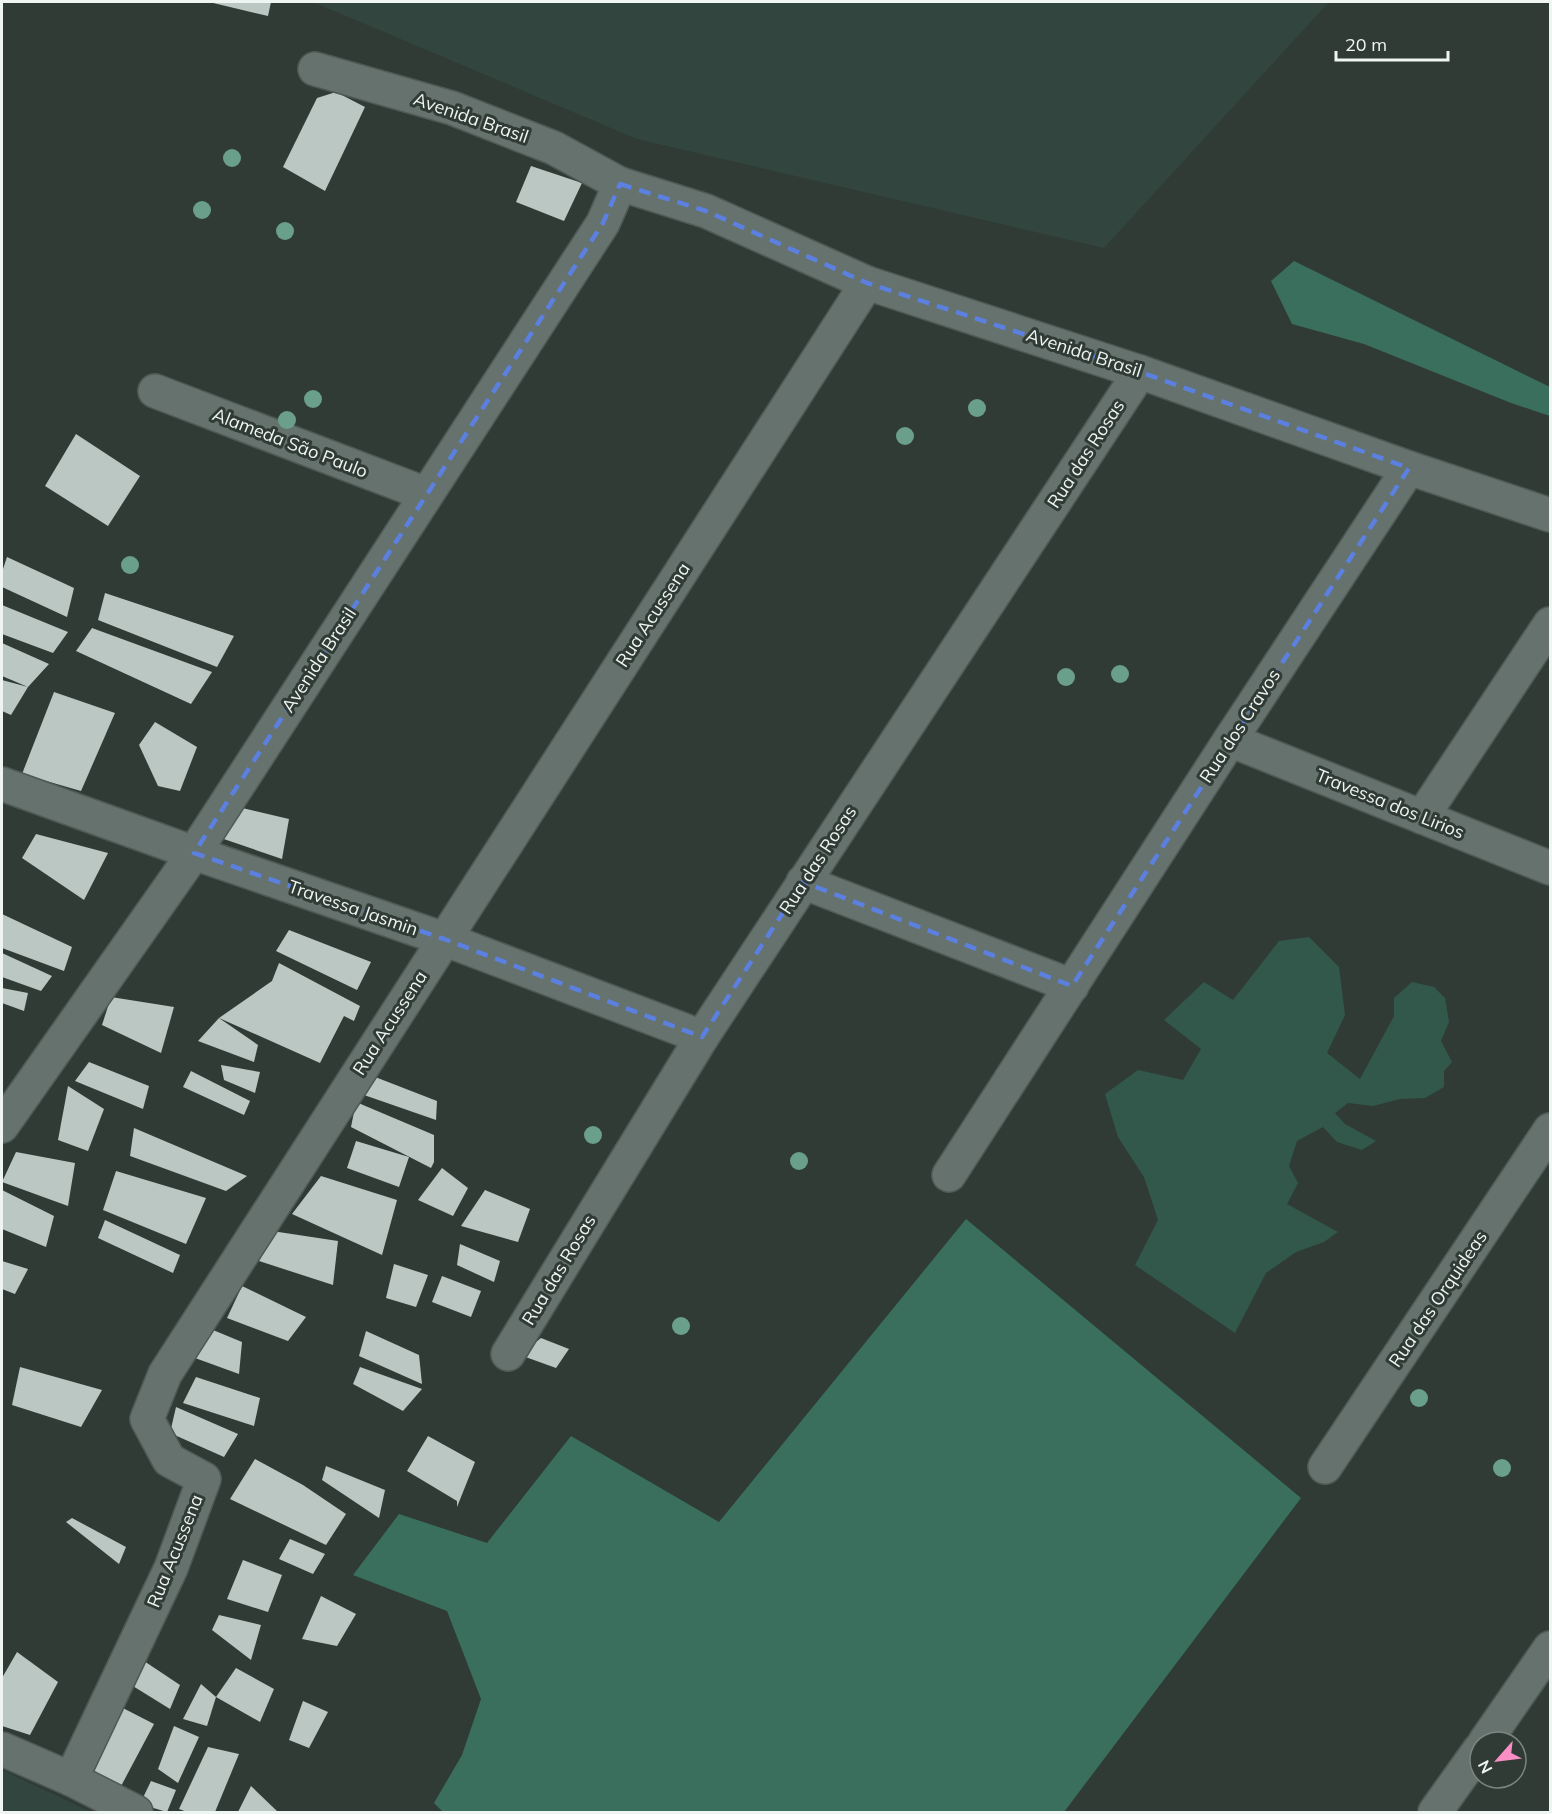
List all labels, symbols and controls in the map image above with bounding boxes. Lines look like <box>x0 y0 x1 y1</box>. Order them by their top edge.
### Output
scale bar <box>1336 24 1448 62</box>
text: 20 m <box>1345 33 1387 56</box>
street label: Avenida Brasil <box>411 87 532 148</box>
street label: Avenida Brasil <box>1023 323 1145 382</box>
street label: Rua das Rosas <box>1042 395 1129 512</box>
street label: Alameda São Paulo <box>209 402 371 483</box>
street label: Rua Acussena <box>610 558 695 671</box>
street label: Avenida Brasil <box>276 603 361 716</box>
street label: Rua dos Cravos <box>1194 664 1285 787</box>
street label: Travessa dos Lirios <box>1313 763 1468 844</box>
street label: Rua das Rosas <box>774 801 861 918</box>
street label: Travessa Jasmin <box>285 875 421 940</box>
street label: Rua Acussena <box>347 966 432 1079</box>
street label: Rua das Rosas <box>517 1210 601 1329</box>
street label: Rua das Orquideas <box>1383 1226 1492 1371</box>
street label: Rua Acussena <box>141 1491 208 1611</box>
north arrow <box>1468 1730 1528 1790</box>
text: N <box>1473 1757 1496 1777</box>

